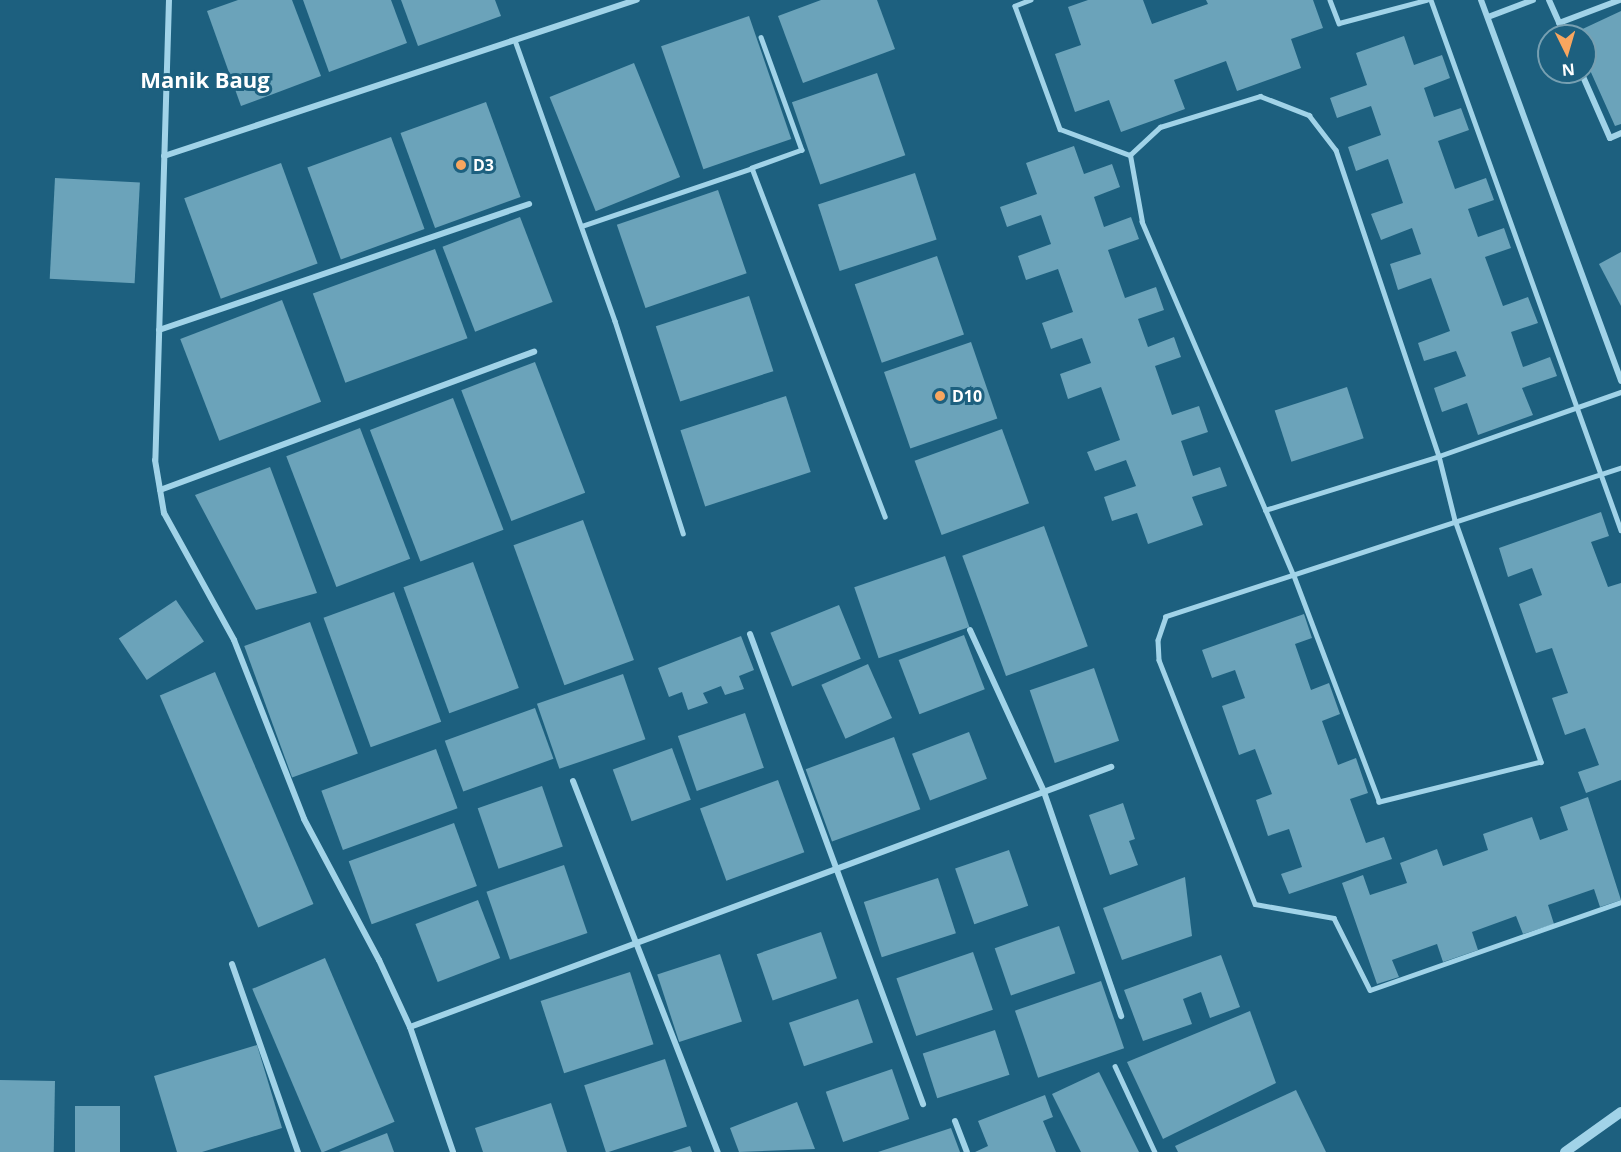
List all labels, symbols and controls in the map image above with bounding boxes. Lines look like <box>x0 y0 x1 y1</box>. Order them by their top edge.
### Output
north arrow <box>1537 24 1597 84</box>
text: N <box>1561 58 1576 81</box>
district label: Manik Baug <box>140 67 270 93</box>
place label: D3 <box>473 155 494 175</box>
marker: D3 <box>454 158 468 172</box>
place label: D10 <box>952 386 982 406</box>
marker: D10 <box>933 389 947 403</box>

